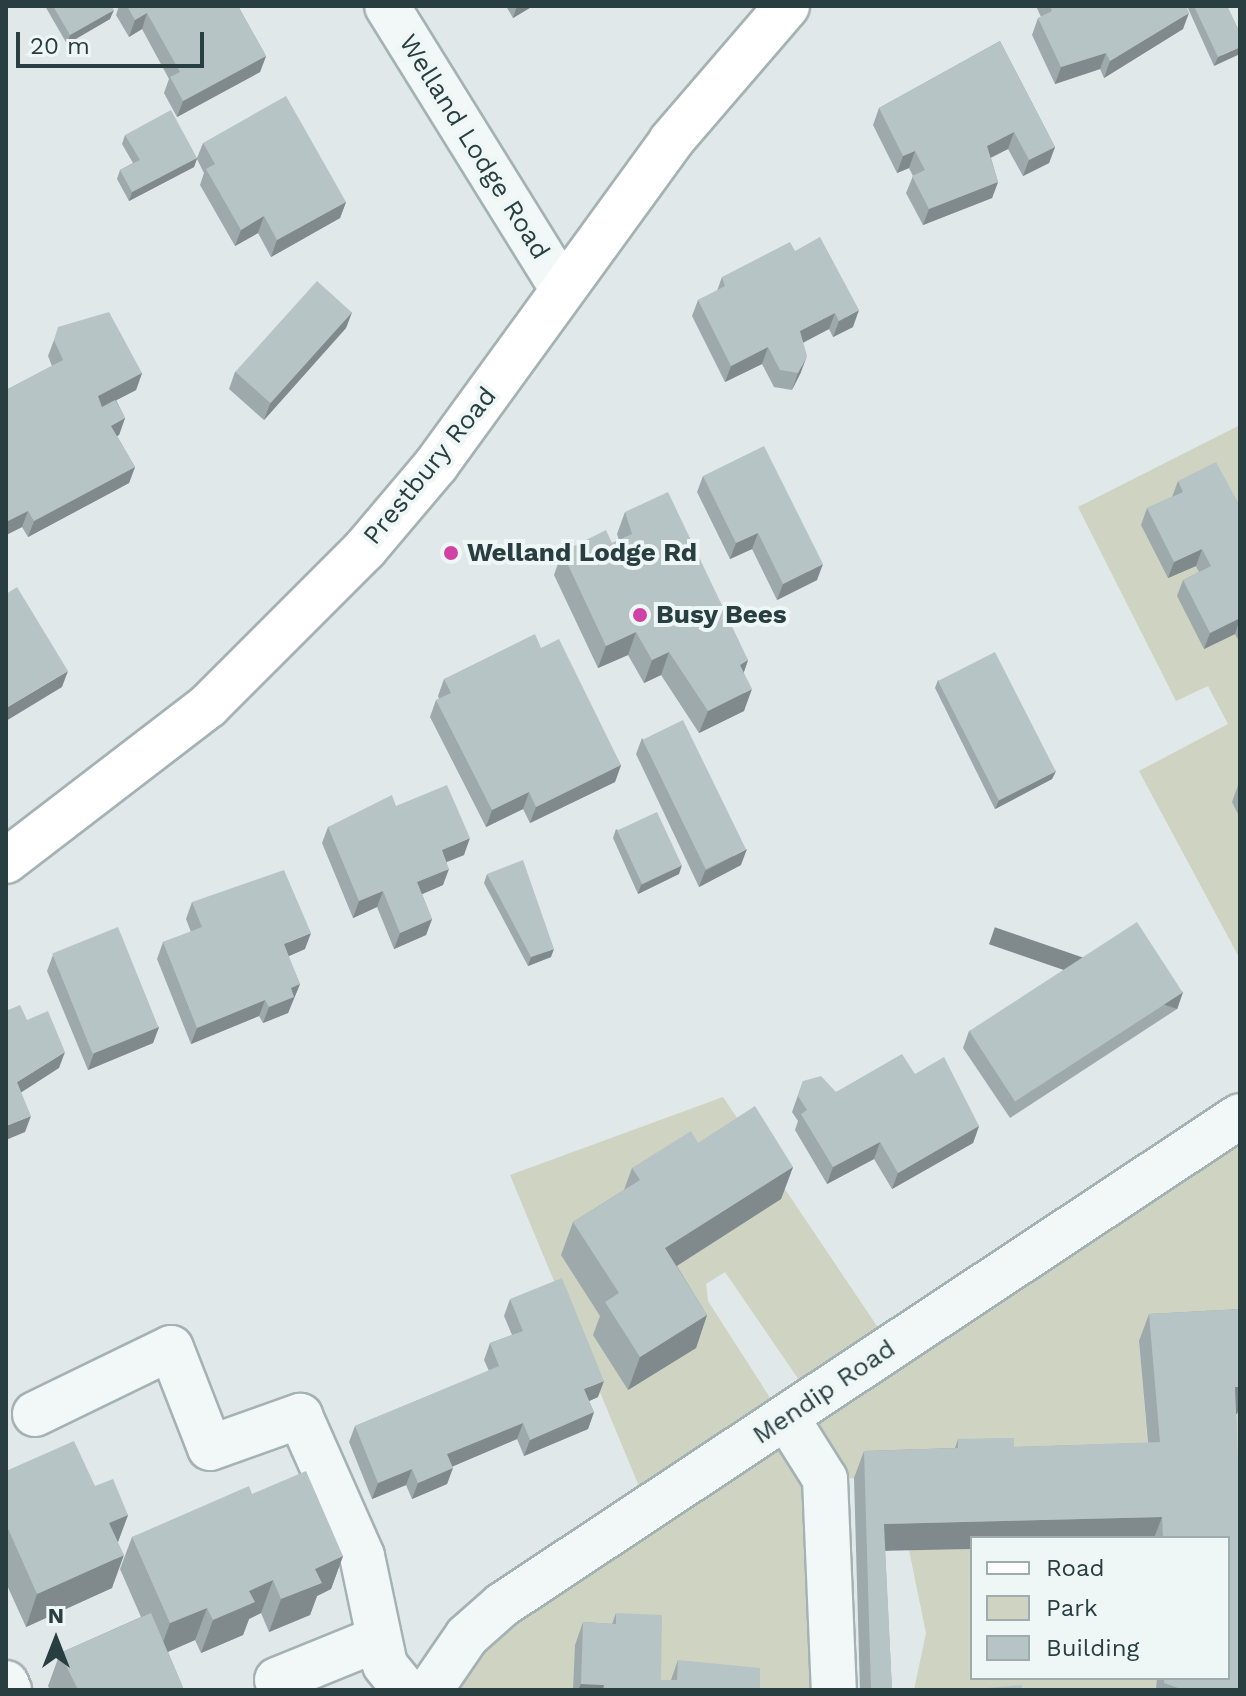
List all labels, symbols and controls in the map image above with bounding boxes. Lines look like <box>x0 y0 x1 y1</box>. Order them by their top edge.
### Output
scale bar <box>20 16 208 66</box>
street label: Welland Lodge Road <box>392 29 556 265</box>
text: 20 m <box>30 32 90 60</box>
street label: Prestbury Road <box>357 381 503 551</box>
place label: Welland Lodge Rd <box>467 537 697 569</box>
marker: Welland Lodge Rd <box>442 544 460 562</box>
place label: Busy Bees <box>656 599 787 631</box>
marker: Busy Bees <box>631 606 649 624</box>
street label: Mendip Road <box>747 1333 901 1451</box>
legend <box>970 1536 1230 1680</box>
text: Road <box>1046 1554 1105 1582</box>
text: Park <box>1046 1594 1098 1622</box>
north arrow <box>16 1600 96 1680</box>
text: N <box>48 1603 64 1628</box>
text: Building <box>1046 1634 1139 1662</box>

